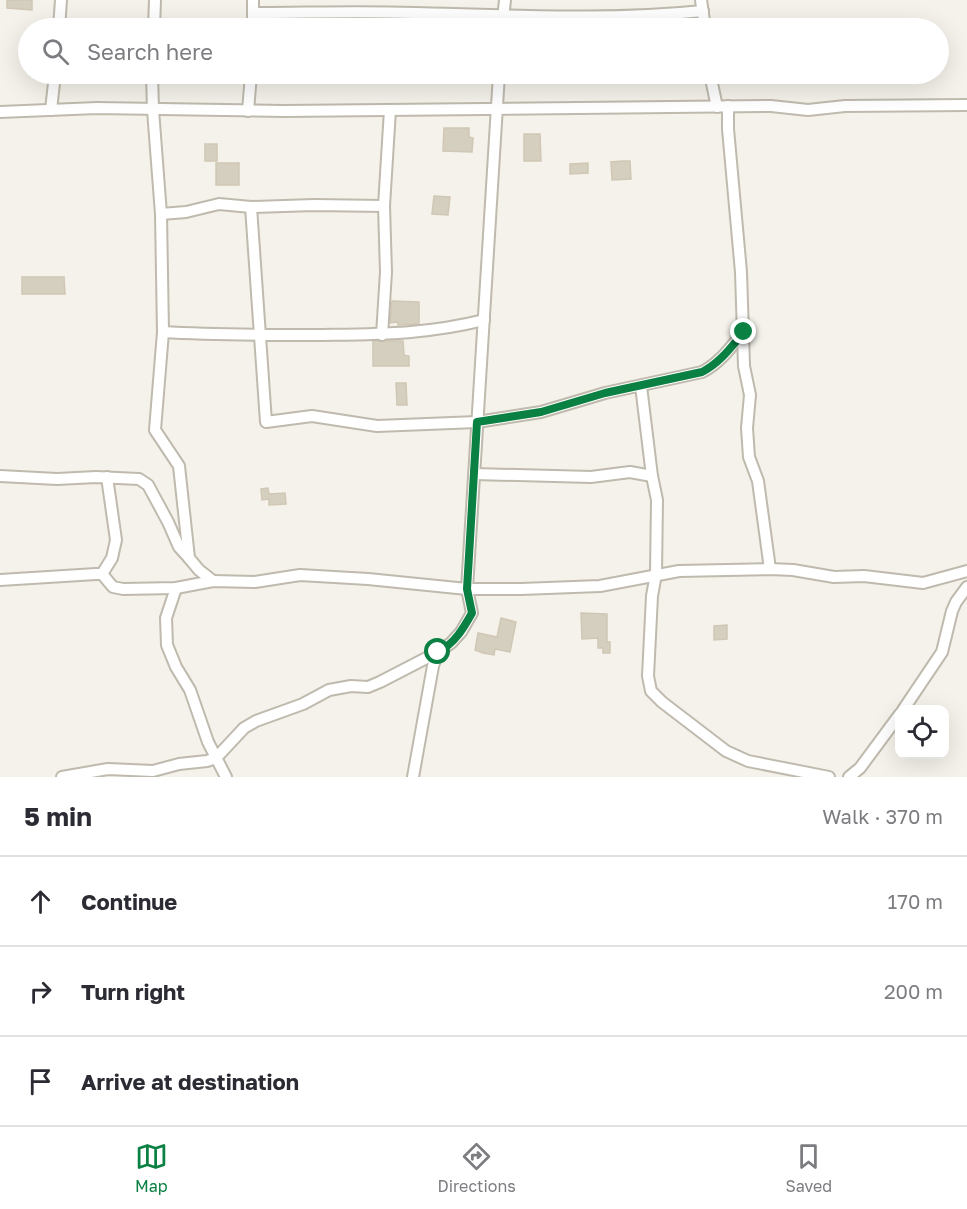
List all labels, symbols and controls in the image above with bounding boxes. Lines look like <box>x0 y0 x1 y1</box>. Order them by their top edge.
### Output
search box <box>18 18 949 84</box>
icon: search <box>39 35 72 68</box>
text: Search here <box>87 38 213 65</box>
route end <box>730 318 756 344</box>
route start <box>424 638 450 664</box>
map controls <box>895 705 949 759</box>
button: locate <box>895 705 949 759</box>
text: 5 min <box>24 801 92 832</box>
text: Walk · 370 m <box>822 804 943 828</box>
icon: ahead <box>24 885 57 918</box>
text: Continue <box>81 888 177 915</box>
text: 170 m <box>888 889 943 913</box>
icon: right <box>24 975 57 1008</box>
text: Turn right <box>81 978 185 1005</box>
text: 200 m <box>884 979 943 1003</box>
icon: arrive <box>24 1065 57 1098</box>
text: Arrive at destination <box>81 1068 299 1095</box>
tab: Map <box>135 1140 168 1196</box>
tab: Directions <box>438 1140 516 1196</box>
tab: Saved <box>785 1140 832 1196</box>

